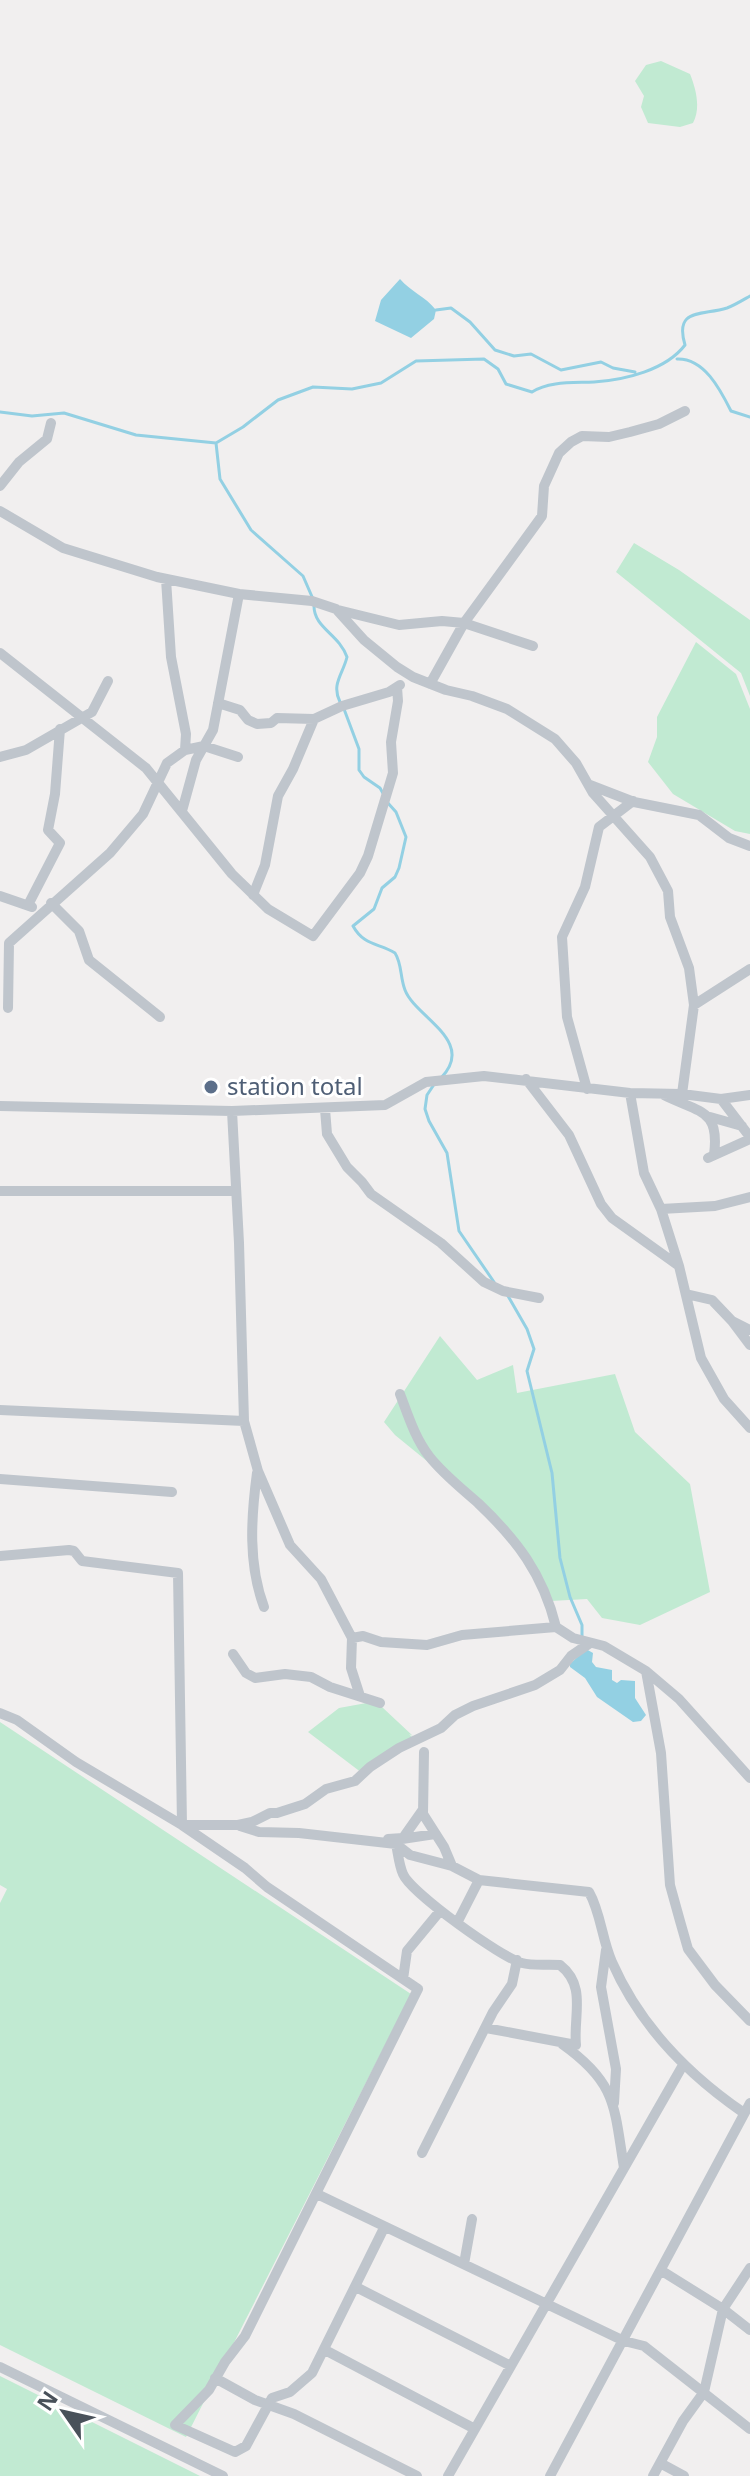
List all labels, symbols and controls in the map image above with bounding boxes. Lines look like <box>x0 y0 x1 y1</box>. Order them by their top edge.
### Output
place label: station total <box>227 1069 363 1102</box>
marker: station total <box>202 1078 220 1096</box>
north arrow <box>24 2372 104 2452</box>
text: N <box>29 2384 64 2416</box>

